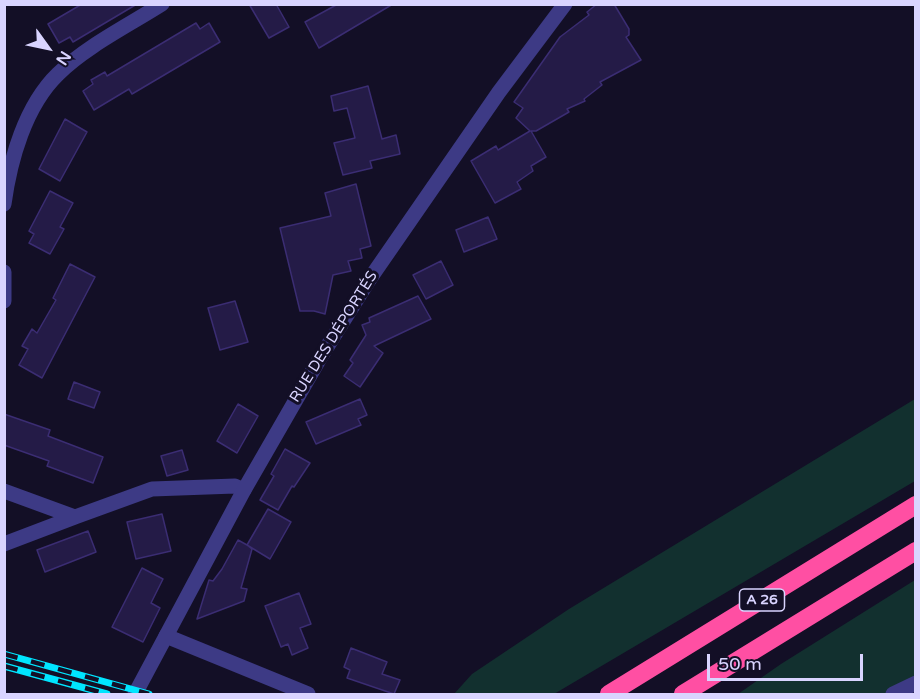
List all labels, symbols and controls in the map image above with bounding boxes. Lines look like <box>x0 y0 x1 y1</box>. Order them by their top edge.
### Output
north arrow <box>18 18 78 78</box>
text: N <box>51 47 75 69</box>
street label: RUE DES DÉPORTÉS <box>286 268 382 406</box>
road number: A 26 <box>740 589 784 611</box>
scale bar <box>710 642 866 680</box>
text: 50 m <box>718 653 762 675</box>

